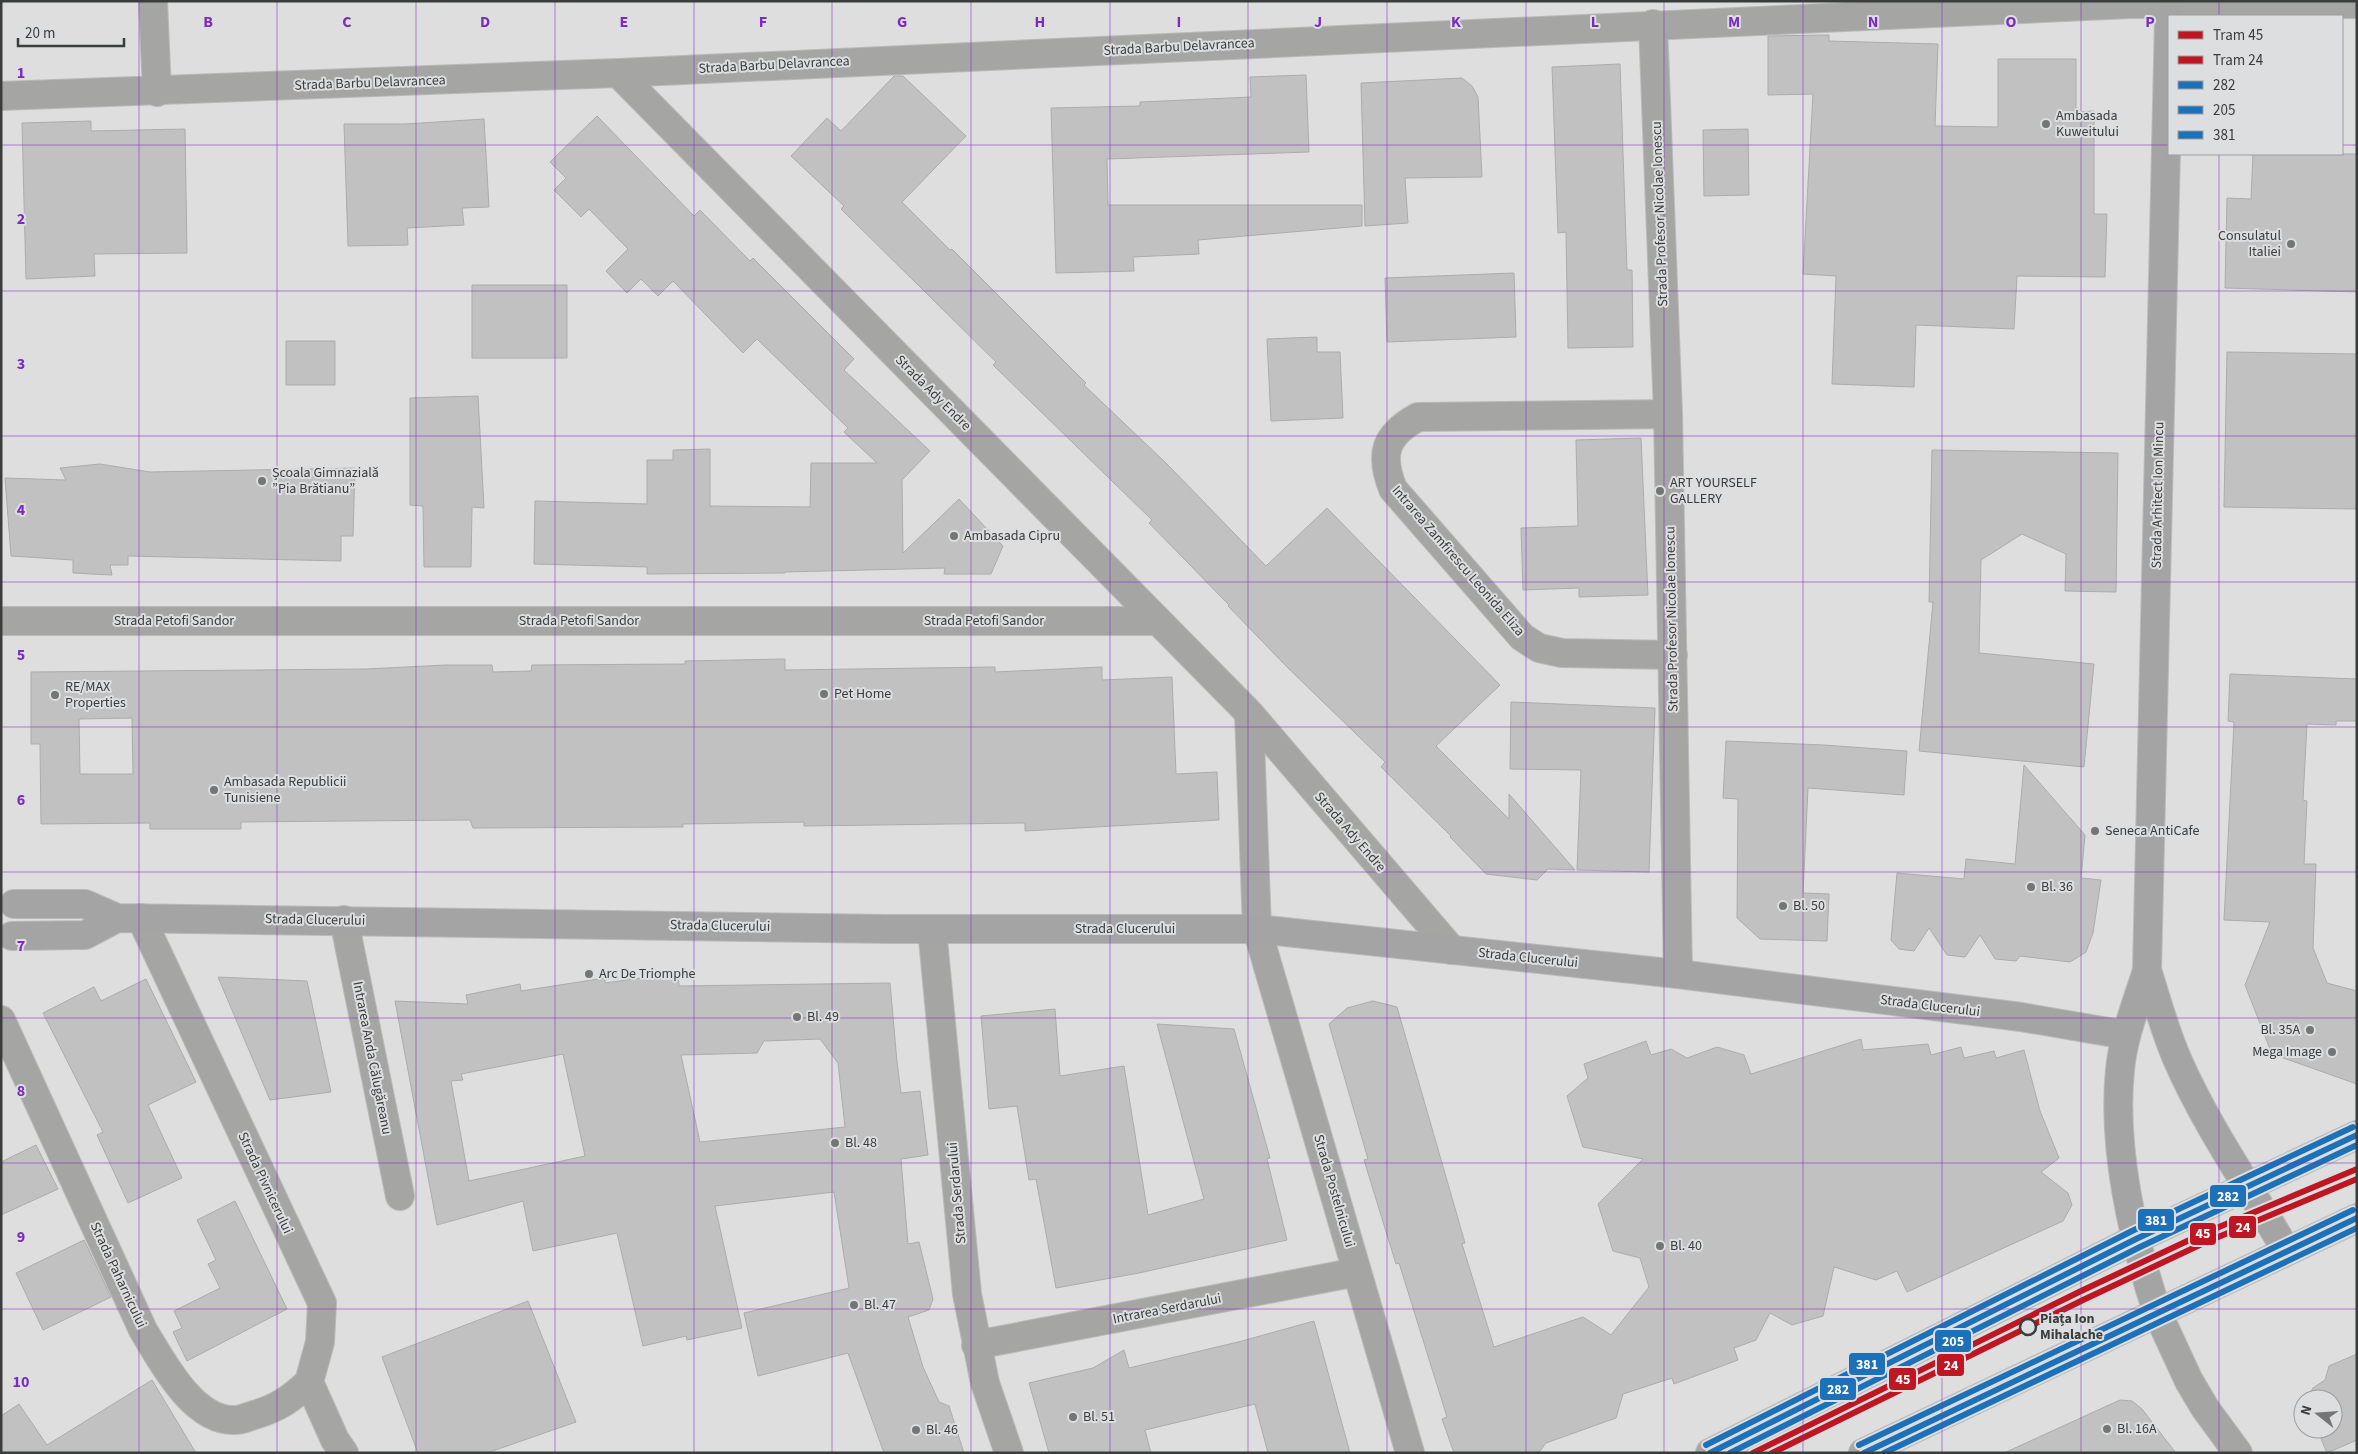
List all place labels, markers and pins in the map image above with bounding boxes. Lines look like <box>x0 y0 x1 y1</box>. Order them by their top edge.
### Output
place label: Ambasada Kuweitului <box>2056 106 2119 142</box>
marker: Ambasada Kuweitului <box>2040 118 2052 130</box>
place label: Consulatul Italiei <box>2218 226 2281 262</box>
marker: Consulatul Italiei <box>2285 238 2297 250</box>
place label: Școala Gimnazială ”Pia Brătianu” <box>272 463 379 499</box>
place label: ART YOURSELF GALLERY <box>1670 473 1757 509</box>
marker: Școala Gimnazială ”Pia Brătianu” <box>256 475 268 487</box>
marker: ART YOURSELF GALLERY <box>1654 485 1666 497</box>
place label: Ambasada Cipru <box>964 526 1060 546</box>
marker: Ambasada Cipru <box>948 530 960 542</box>
place label: RE/MAX Properties <box>65 677 126 713</box>
place label: Pet Home <box>834 684 891 704</box>
marker: Pet Home <box>818 688 830 700</box>
marker: RE/MAX Properties <box>49 689 61 701</box>
place label: Ambasada Republicii Tunisiene <box>224 772 347 808</box>
marker: Ambasada Republicii Tunisiene <box>208 784 220 796</box>
place label: Seneca AntiCafe <box>2105 821 2200 841</box>
marker: Seneca AntiCafe <box>2089 825 2101 837</box>
place label: Bl. 36 <box>2041 877 2073 897</box>
marker: Bl. 36 <box>2025 881 2037 893</box>
place label: Bl. 50 <box>1793 896 1825 916</box>
marker: Bl. 50 <box>1777 900 1789 912</box>
place label: Arc De Triomphe <box>599 964 696 984</box>
marker: Arc De Triomphe <box>583 968 595 980</box>
place label: Bl. 49 <box>807 1007 839 1027</box>
marker: Bl. 49 <box>791 1011 803 1023</box>
place label: Bl. 35A <box>2260 1020 2300 1040</box>
marker: Bl. 35A <box>2304 1024 2316 1036</box>
place label: Mega Image <box>2252 1042 2322 1062</box>
marker: Mega Image <box>2326 1046 2338 1058</box>
place label: Bl. 48 <box>845 1133 877 1153</box>
marker: Bl. 48 <box>829 1137 841 1149</box>
place label: Bl. 40 <box>1670 1236 1702 1256</box>
marker: Bl. 40 <box>1654 1240 1666 1252</box>
place label: Bl. 47 <box>864 1295 896 1315</box>
marker: Bl. 47 <box>848 1299 860 1311</box>
place label: Piața Ion Mihalache <box>2040 1309 2103 1345</box>
marker: Piața Ion Mihalache <box>2019 1318 2037 1336</box>
place label: Bl. 51 <box>1083 1407 1115 1427</box>
marker: Bl. 51 <box>1067 1411 1079 1423</box>
place label: Bl. 16A <box>2117 1419 2157 1439</box>
place label: Bl. 46 <box>926 1420 958 1440</box>
marker: Bl. 16A <box>2101 1423 2113 1435</box>
marker: Bl. 46 <box>910 1424 922 1436</box>

